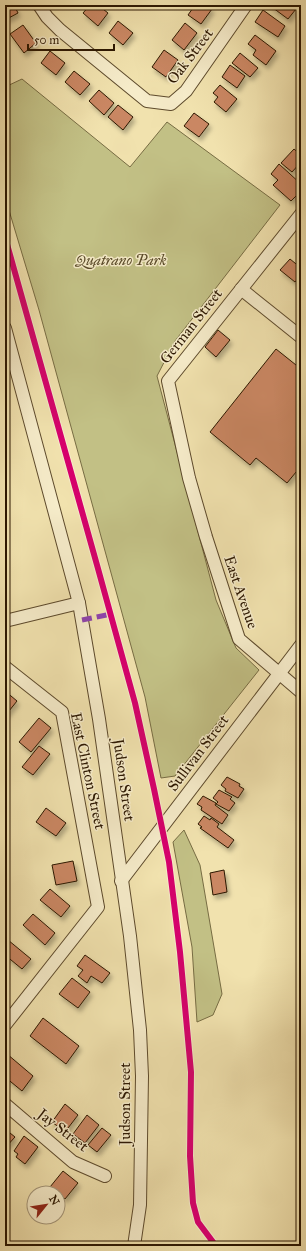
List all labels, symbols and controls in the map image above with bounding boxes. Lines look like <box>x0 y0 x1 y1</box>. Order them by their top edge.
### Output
street label: Oak Street <box>163 24 217 87</box>
scale bar <box>28 26 114 52</box>
text: 50 m <box>34 33 59 47</box>
park label: Quatrano Park <box>74 251 167 269</box>
street label: German Street <box>156 284 226 367</box>
street label: East Avenue <box>220 553 262 631</box>
street label: East Clinton Street <box>67 711 109 832</box>
street label: Sullivan Street <box>163 711 233 795</box>
street label: Judson Street <box>108 736 139 823</box>
street label: Judson Street <box>116 1062 135 1148</box>
street label: Jay Street <box>32 1103 92 1157</box>
north arrow <box>26 1185 66 1225</box>
text: N <box>46 1193 63 1208</box>

